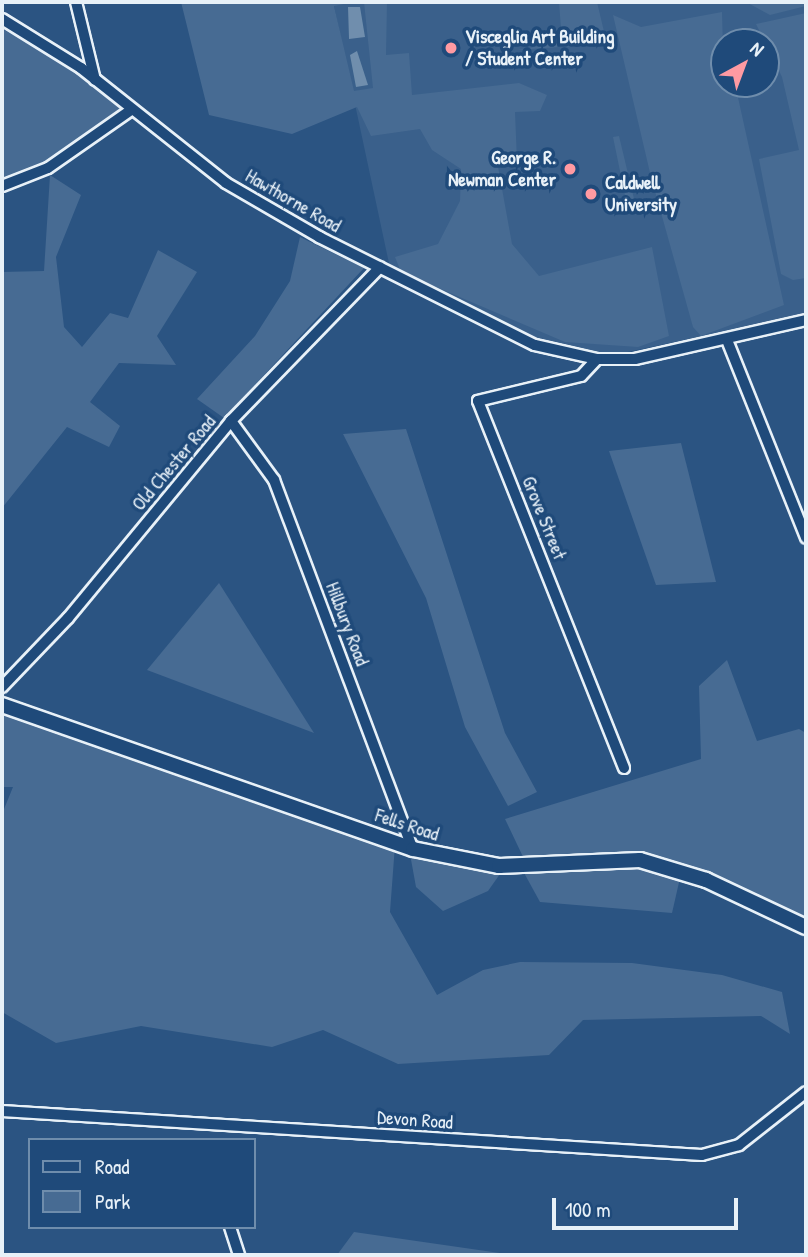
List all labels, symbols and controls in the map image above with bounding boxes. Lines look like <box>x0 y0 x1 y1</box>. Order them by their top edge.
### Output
place label: Visceglia Art Building / Student Center <box>465 26 615 70</box>
north arrow <box>710 28 780 98</box>
text: N <box>745 36 770 62</box>
marker: Visceglia Art Building / Student Center <box>443 40 459 56</box>
place label: George R. Newman Center <box>448 147 556 191</box>
marker: George R. Newman Center <box>562 161 578 177</box>
street label: Hawthorne Road <box>241 165 345 237</box>
place label: Caldwell University <box>605 172 677 216</box>
marker: Caldwell University <box>583 186 599 202</box>
street label: Old Chester Road <box>127 411 221 515</box>
street label: Grove Street <box>517 473 571 563</box>
street label: Hillbury Road <box>321 579 373 669</box>
street label: Fells Road <box>372 804 442 846</box>
street label: Devon Road <box>376 1106 454 1134</box>
legend <box>28 1138 256 1229</box>
text: Road <box>95 1152 129 1181</box>
scale bar <box>556 1184 742 1228</box>
text: Park <box>95 1187 130 1216</box>
text: 100 m <box>565 1195 611 1224</box>

